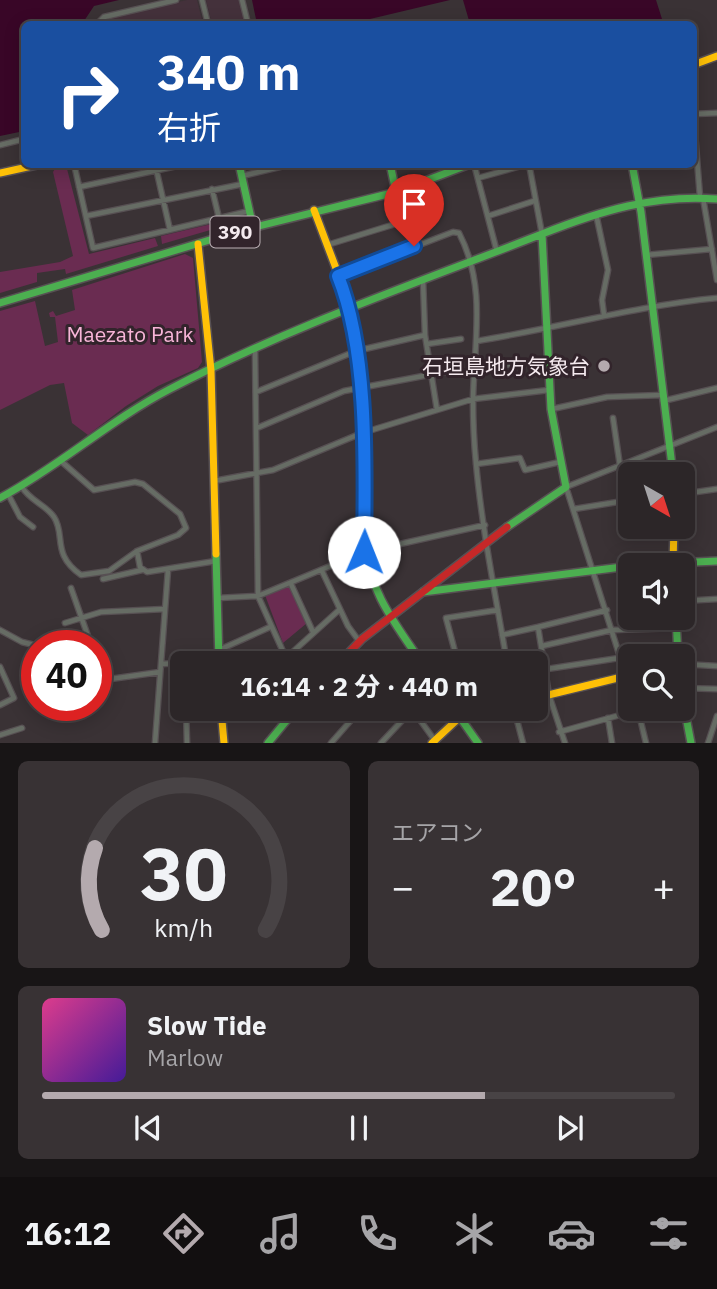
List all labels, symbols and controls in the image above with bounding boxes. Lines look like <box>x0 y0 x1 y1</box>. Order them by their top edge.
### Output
text: 340 m <box>157 40 301 103</box>
icon: right <box>42 49 133 140</box>
text: 右折 <box>157 106 221 148</box>
pin <box>384 174 444 246</box>
icon: arrive <box>395 185 433 223</box>
road number: 390 <box>210 216 260 248</box>
park label: Maezato Park <box>66 320 194 348</box>
place label: 石垣島地方気象台 <box>422 352 590 380</box>
marker: 石垣島地方気象台 <box>596 358 612 374</box>
north arrow <box>618 462 695 539</box>
map controls <box>618 462 695 721</box>
position arrow <box>327 515 401 589</box>
button: sound <box>618 553 695 630</box>
speed limit sign: 40 <box>21 630 112 721</box>
button: search <box>618 644 695 721</box>
text: 16:14 · 2 分 · 440 m <box>240 669 478 703</box>
text: エアコン <box>392 817 484 847</box>
text: 30 <box>140 826 227 921</box>
text: 20° <box>490 853 577 920</box>
text: − <box>392 862 414 911</box>
text: + <box>652 862 675 911</box>
text: km/h <box>154 911 213 944</box>
text: Slow Tide <box>147 1008 267 1042</box>
text: Marlow <box>147 1042 223 1072</box>
icon: previous <box>129 1109 167 1147</box>
icon: pause <box>340 1109 378 1147</box>
icon: next <box>551 1109 589 1147</box>
icon: directions <box>159 1209 208 1258</box>
icon: music <box>256 1209 305 1258</box>
icon: phone <box>353 1209 402 1258</box>
icon: climate <box>450 1209 499 1258</box>
icon: car <box>547 1209 596 1258</box>
icon: filters <box>644 1209 693 1258</box>
text: 16:12 <box>24 1212 111 1254</box>

